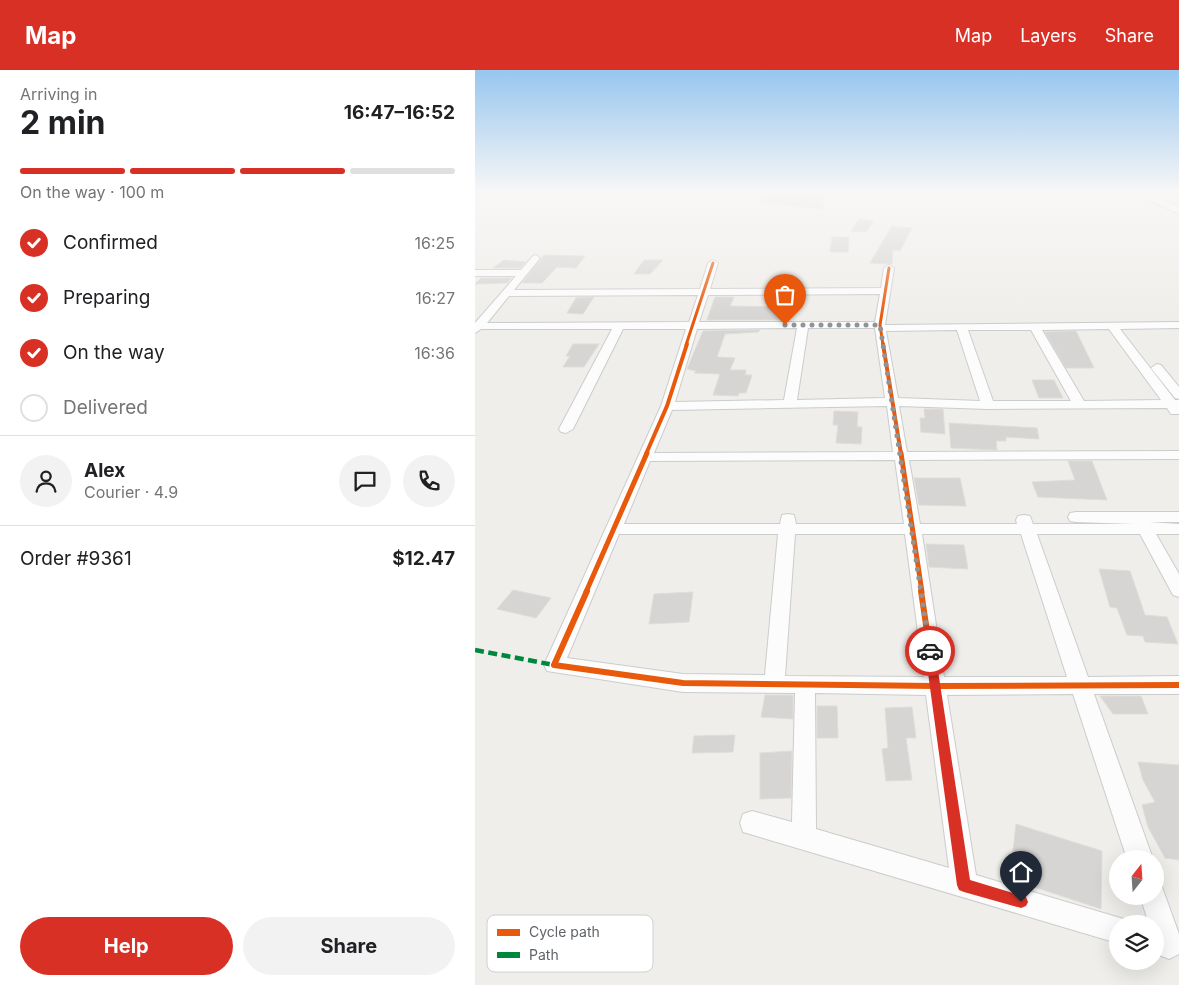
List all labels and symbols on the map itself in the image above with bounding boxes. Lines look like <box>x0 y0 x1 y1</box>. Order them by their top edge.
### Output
pin <box>764 274 806 325</box>
courier <box>905 626 955 676</box>
north arrow <box>1109 850 1164 905</box>
pin <box>1000 851 1042 902</box>
legend <box>487 915 653 972</box>
text: Cycle path <box>529 923 600 940</box>
text: Path <box>529 946 559 963</box>

